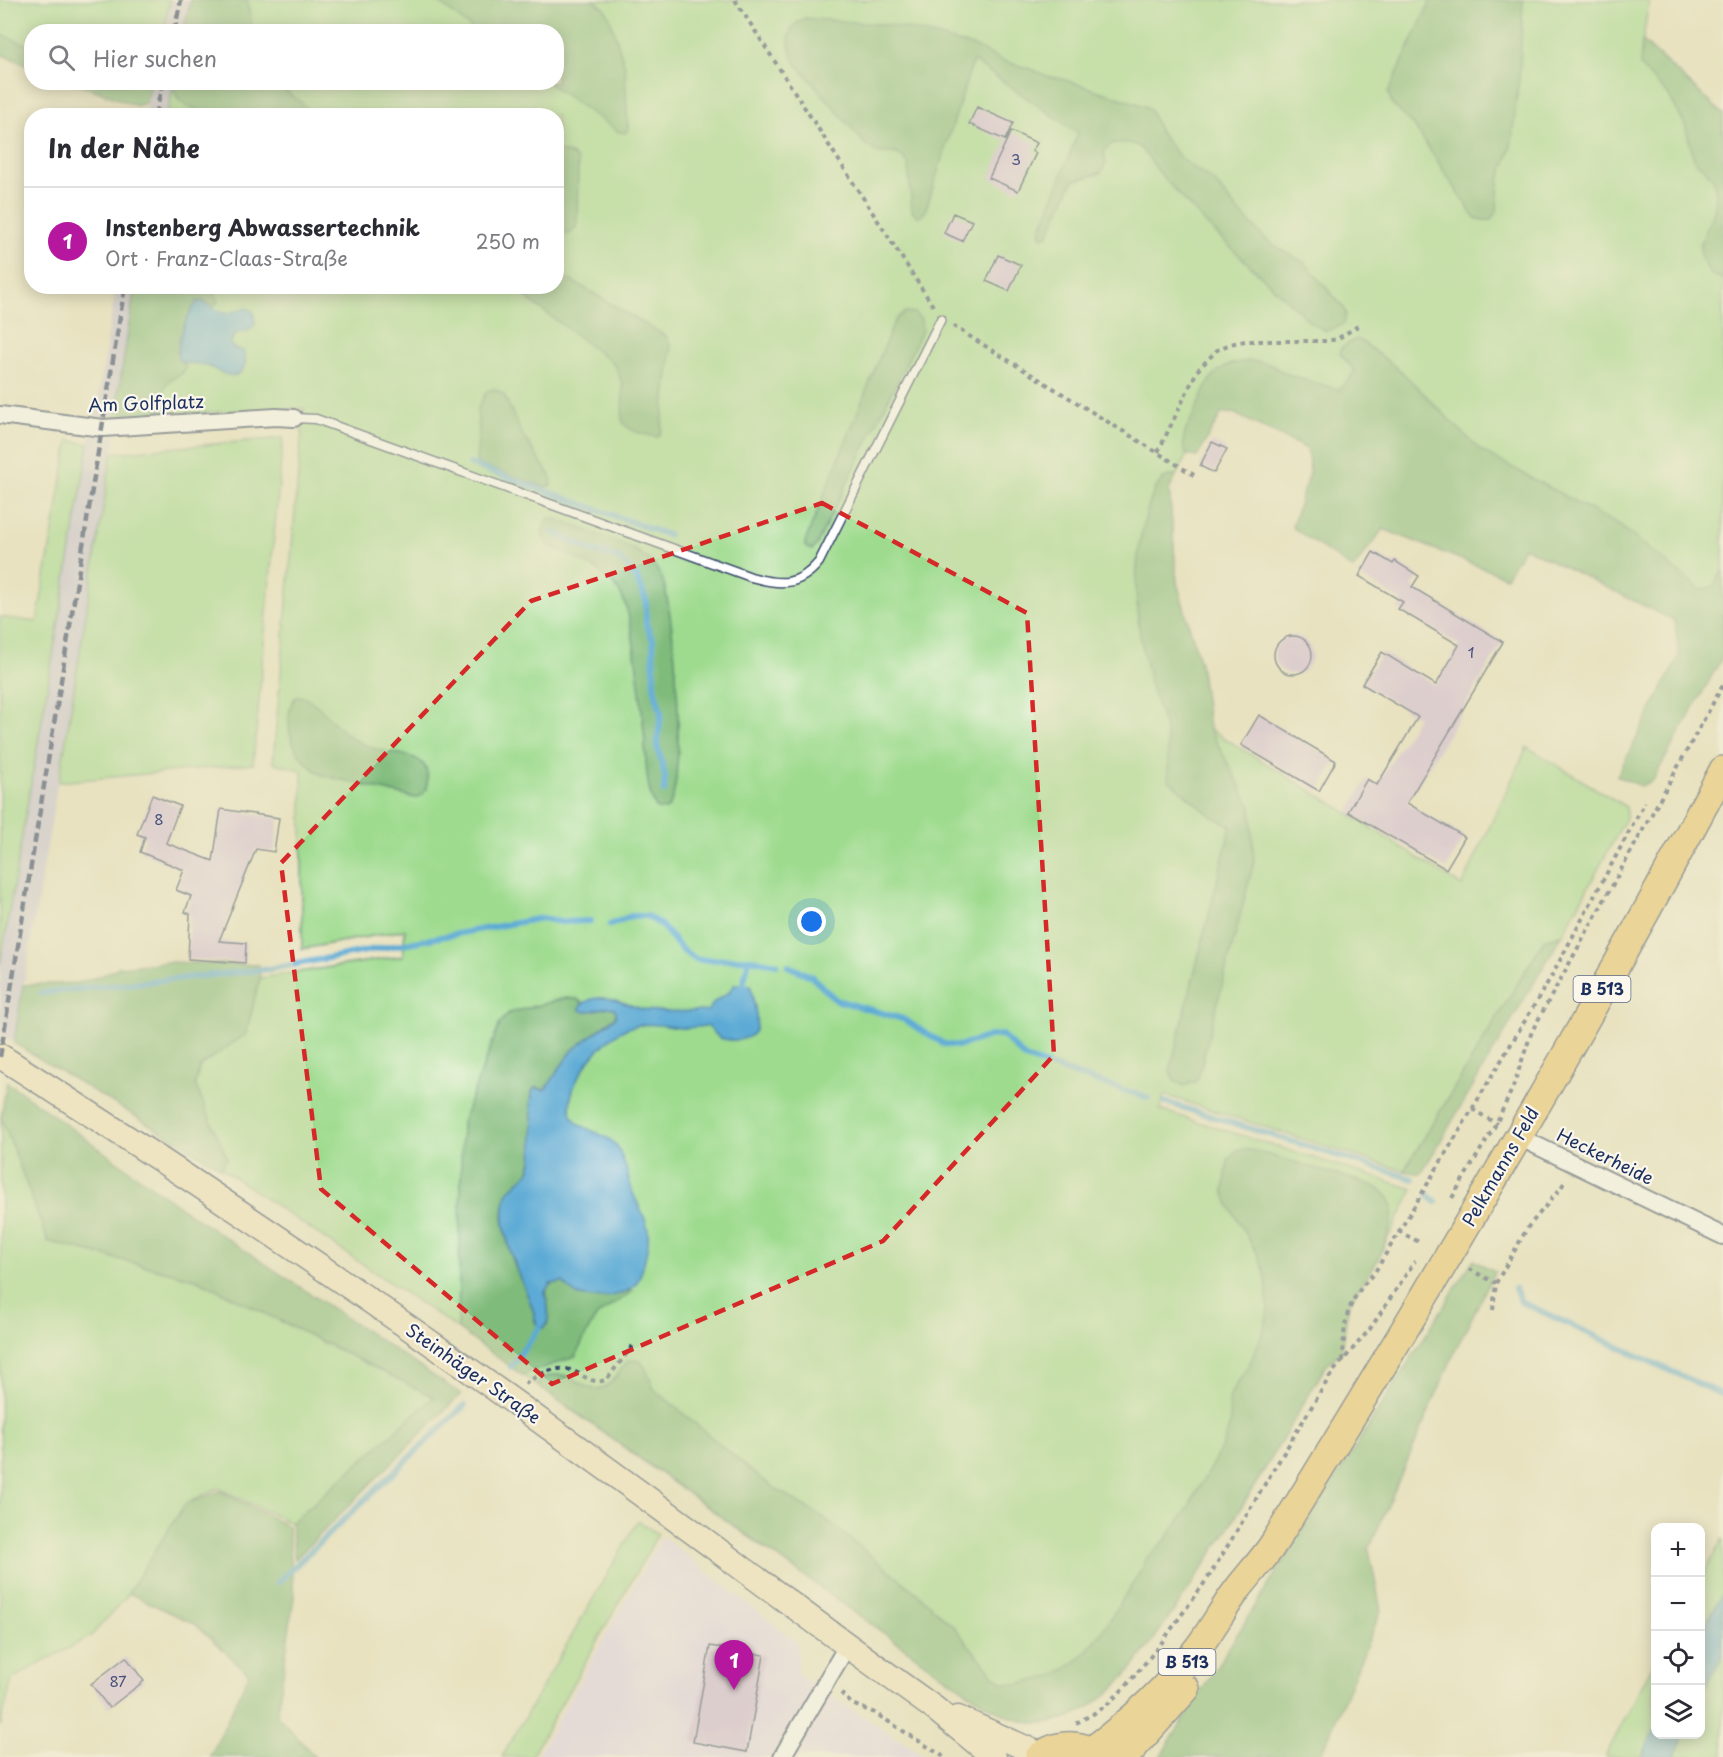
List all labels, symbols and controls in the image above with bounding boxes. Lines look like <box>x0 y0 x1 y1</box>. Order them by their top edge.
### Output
search box <box>24 24 564 90</box>
icon: search <box>45 41 78 74</box>
text: Hier suchen <box>93 41 217 74</box>
text: In der Nähe <box>48 128 200 167</box>
house number: 3 <box>1011 147 1021 170</box>
text: Instenberg Abwassertechnik <box>105 210 420 243</box>
text: 1 <box>63 226 72 256</box>
text: 250 m <box>476 226 540 256</box>
text: Ort · Franz-Claas-Straße <box>105 243 348 273</box>
street label: Am Golfplatz <box>88 387 205 418</box>
house number: 1 <box>1468 640 1474 663</box>
house number: 8 <box>154 807 164 830</box>
your location <box>797 907 826 936</box>
road number: B 513 <box>1574 976 1630 1002</box>
street label: Pelkmanns Feld <box>1455 1102 1545 1231</box>
street label: Heckerheide <box>1553 1121 1659 1191</box>
street label: Steinhäger Straße <box>401 1316 547 1430</box>
map controls <box>1651 1523 1705 1739</box>
button: + <box>1651 1523 1705 1577</box>
button: − <box>1651 1577 1705 1631</box>
button: locate <box>1651 1631 1705 1685</box>
pin: 1 <box>714 1640 754 1690</box>
road number: B 513 <box>1158 1649 1216 1675</box>
house number: 87 <box>109 1669 127 1692</box>
button: layers <box>1651 1685 1705 1739</box>

